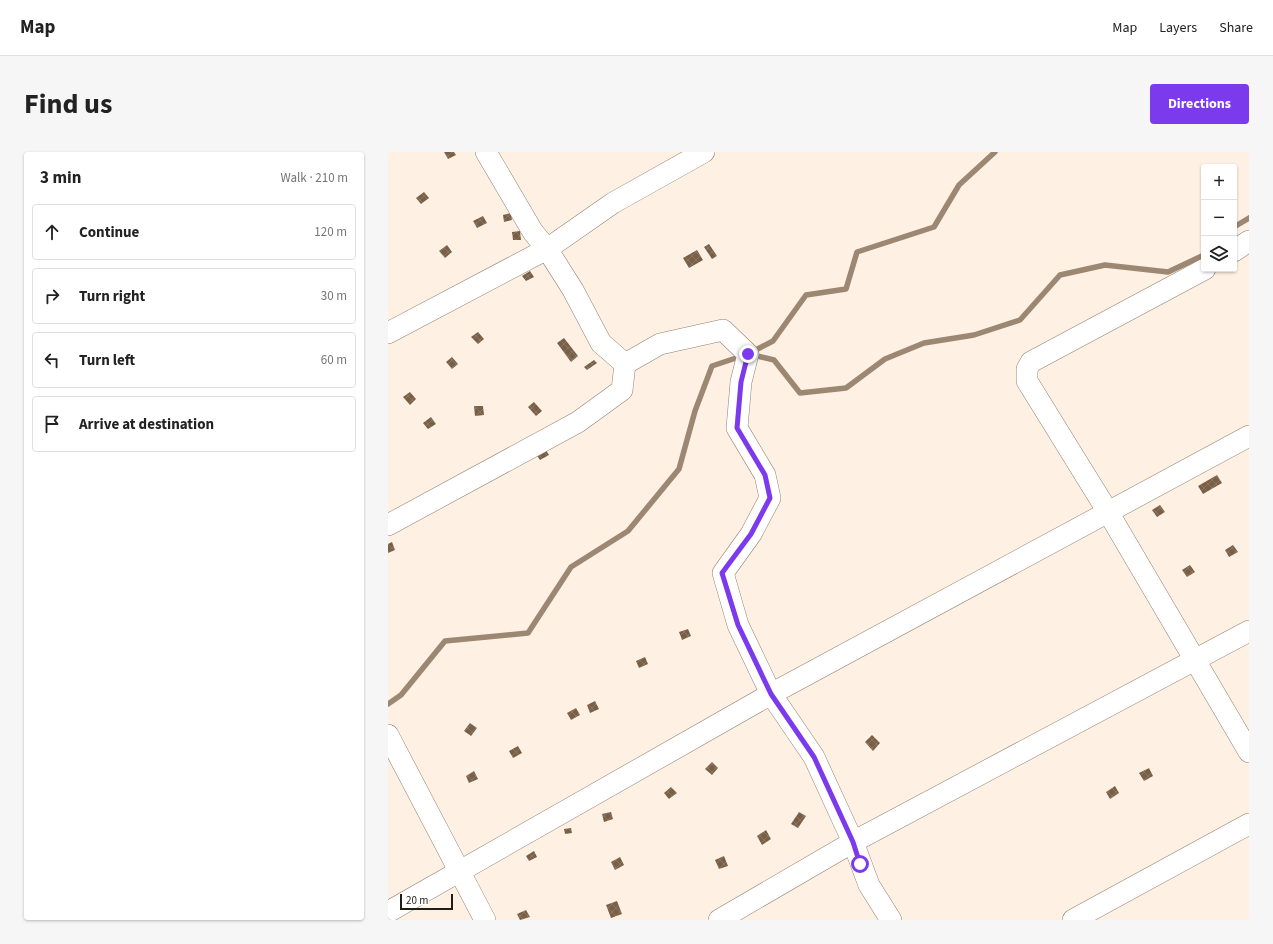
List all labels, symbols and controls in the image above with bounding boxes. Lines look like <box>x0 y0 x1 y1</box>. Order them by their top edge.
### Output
text: Map <box>20 14 55 41</box>
text: Map <box>1112 18 1137 38</box>
text: Layers <box>1159 18 1197 38</box>
text: Share <box>1219 18 1253 38</box>
text: Find us <box>24 84 112 124</box>
button: Directions <box>1150 84 1249 124</box>
map controls <box>1201 164 1237 272</box>
button: + <box>1201 164 1237 200</box>
text: 3 min <box>40 166 81 190</box>
text: Walk · 210 m <box>280 169 348 187</box>
button: − <box>1201 200 1237 236</box>
icon: ahead <box>41 221 63 243</box>
text: Continue <box>79 222 139 243</box>
text: 120 m <box>314 223 347 241</box>
button: layers <box>1201 236 1237 272</box>
icon: right <box>41 285 63 307</box>
text: Turn right <box>79 286 145 307</box>
text: 30 m <box>321 287 347 305</box>
route end <box>739 345 757 363</box>
icon: left <box>41 349 63 371</box>
text: Turn left <box>79 350 135 371</box>
text: 60 m <box>321 351 347 369</box>
icon: arrive <box>41 413 63 435</box>
text: Arrive at destination <box>79 414 214 435</box>
route start <box>851 855 869 873</box>
scale bar <box>400 892 453 911</box>
text: 20 m <box>406 893 428 908</box>

